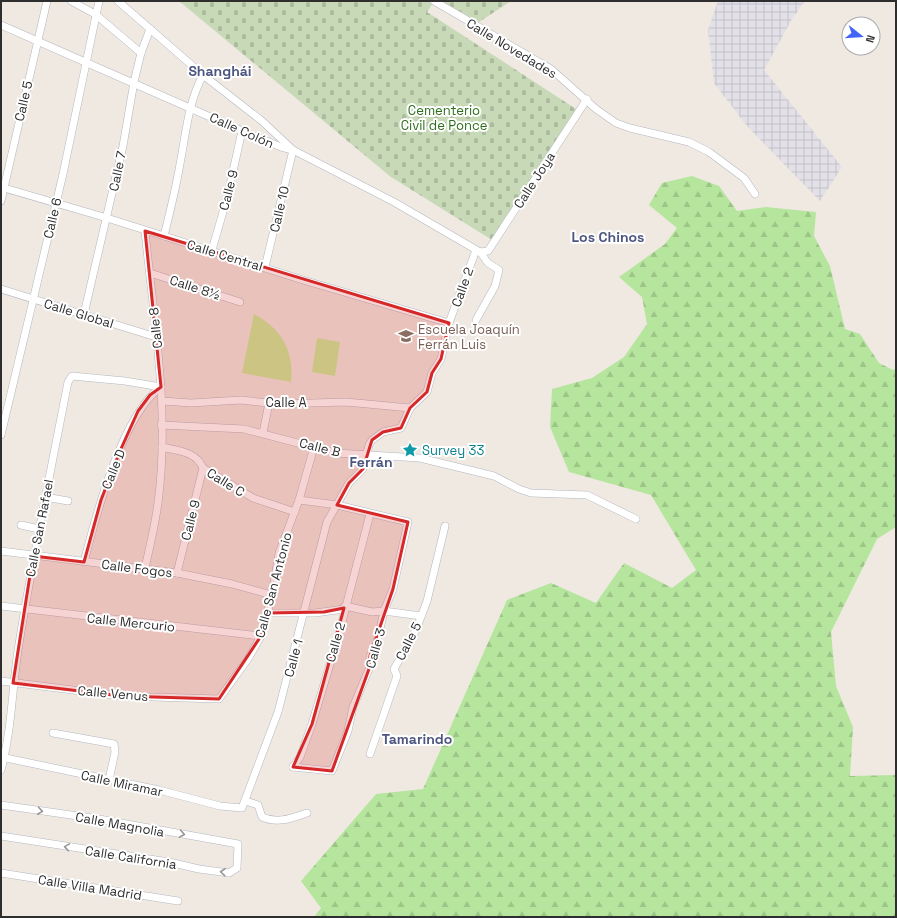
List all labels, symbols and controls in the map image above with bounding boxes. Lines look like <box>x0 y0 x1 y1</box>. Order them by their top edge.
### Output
street label: Calle Novedades <box>463 15 560 82</box>
north arrow <box>841 16 881 56</box>
text: N <box>863 33 878 44</box>
district label: Shanghái <box>188 62 252 80</box>
street label: Calle 5 <box>11 79 36 123</box>
park label: Cementerio Civil de Ponce <box>401 102 487 134</box>
street label: Calle Colón <box>207 109 277 152</box>
street label: Calle Joya <box>510 148 559 212</box>
street label: Calle 7 <box>105 149 130 193</box>
street label: Calle 9 <box>215 168 242 212</box>
street label: Calle 10 <box>266 184 293 234</box>
street label: Calle 6 <box>40 196 65 240</box>
district label: Los Chinos <box>572 228 644 246</box>
street label: Calle Central <box>185 236 265 275</box>
street label: Calle 2 <box>447 265 478 309</box>
street label: Calle 8½ <box>167 271 222 304</box>
street label: Calle Global <box>42 295 116 332</box>
street label: Calle 8 <box>145 307 166 349</box>
place label: Escuela Joaquín Ferrán Luis <box>418 321 520 353</box>
school or university icon: Escuela Joaquín Ferrán Luis <box>397 327 415 345</box>
street label: Calle A <box>265 394 307 411</box>
street label: Calle B <box>298 434 342 461</box>
place icon: Survey 33 <box>401 441 419 459</box>
place label: Survey 33 <box>422 442 484 459</box>
street label: Calle D <box>98 447 129 492</box>
district label: Ferrán <box>349 453 393 471</box>
street label: Calle C <box>204 464 248 501</box>
street label: Calle San Rafael <box>22 478 57 578</box>
street label: Calle 9 <box>177 498 204 542</box>
street label: Calle San Antonio <box>251 530 296 640</box>
street label: Calle Fogos <box>100 556 174 581</box>
street label: Calle Mercurio <box>86 609 176 636</box>
street label: Calle 5 <box>392 619 425 663</box>
street label: Calle 2 <box>322 620 349 664</box>
street label: Calle 3 <box>362 626 389 670</box>
street label: Calle 1 <box>280 637 307 679</box>
street label: Calle Venus <box>77 682 149 705</box>
district label: Tamarindo <box>382 730 452 748</box>
street label: Calle Miramar <box>79 767 165 800</box>
one-way arrow <box>36 806 43 815</box>
street label: Calle Magnolia <box>74 808 166 841</box>
one-way arrow <box>178 829 185 838</box>
street label: Calle California <box>84 842 178 873</box>
one-way arrow <box>64 843 70 852</box>
one-way arrow <box>220 867 226 876</box>
street label: Calle Villa Madrid <box>37 871 143 904</box>

